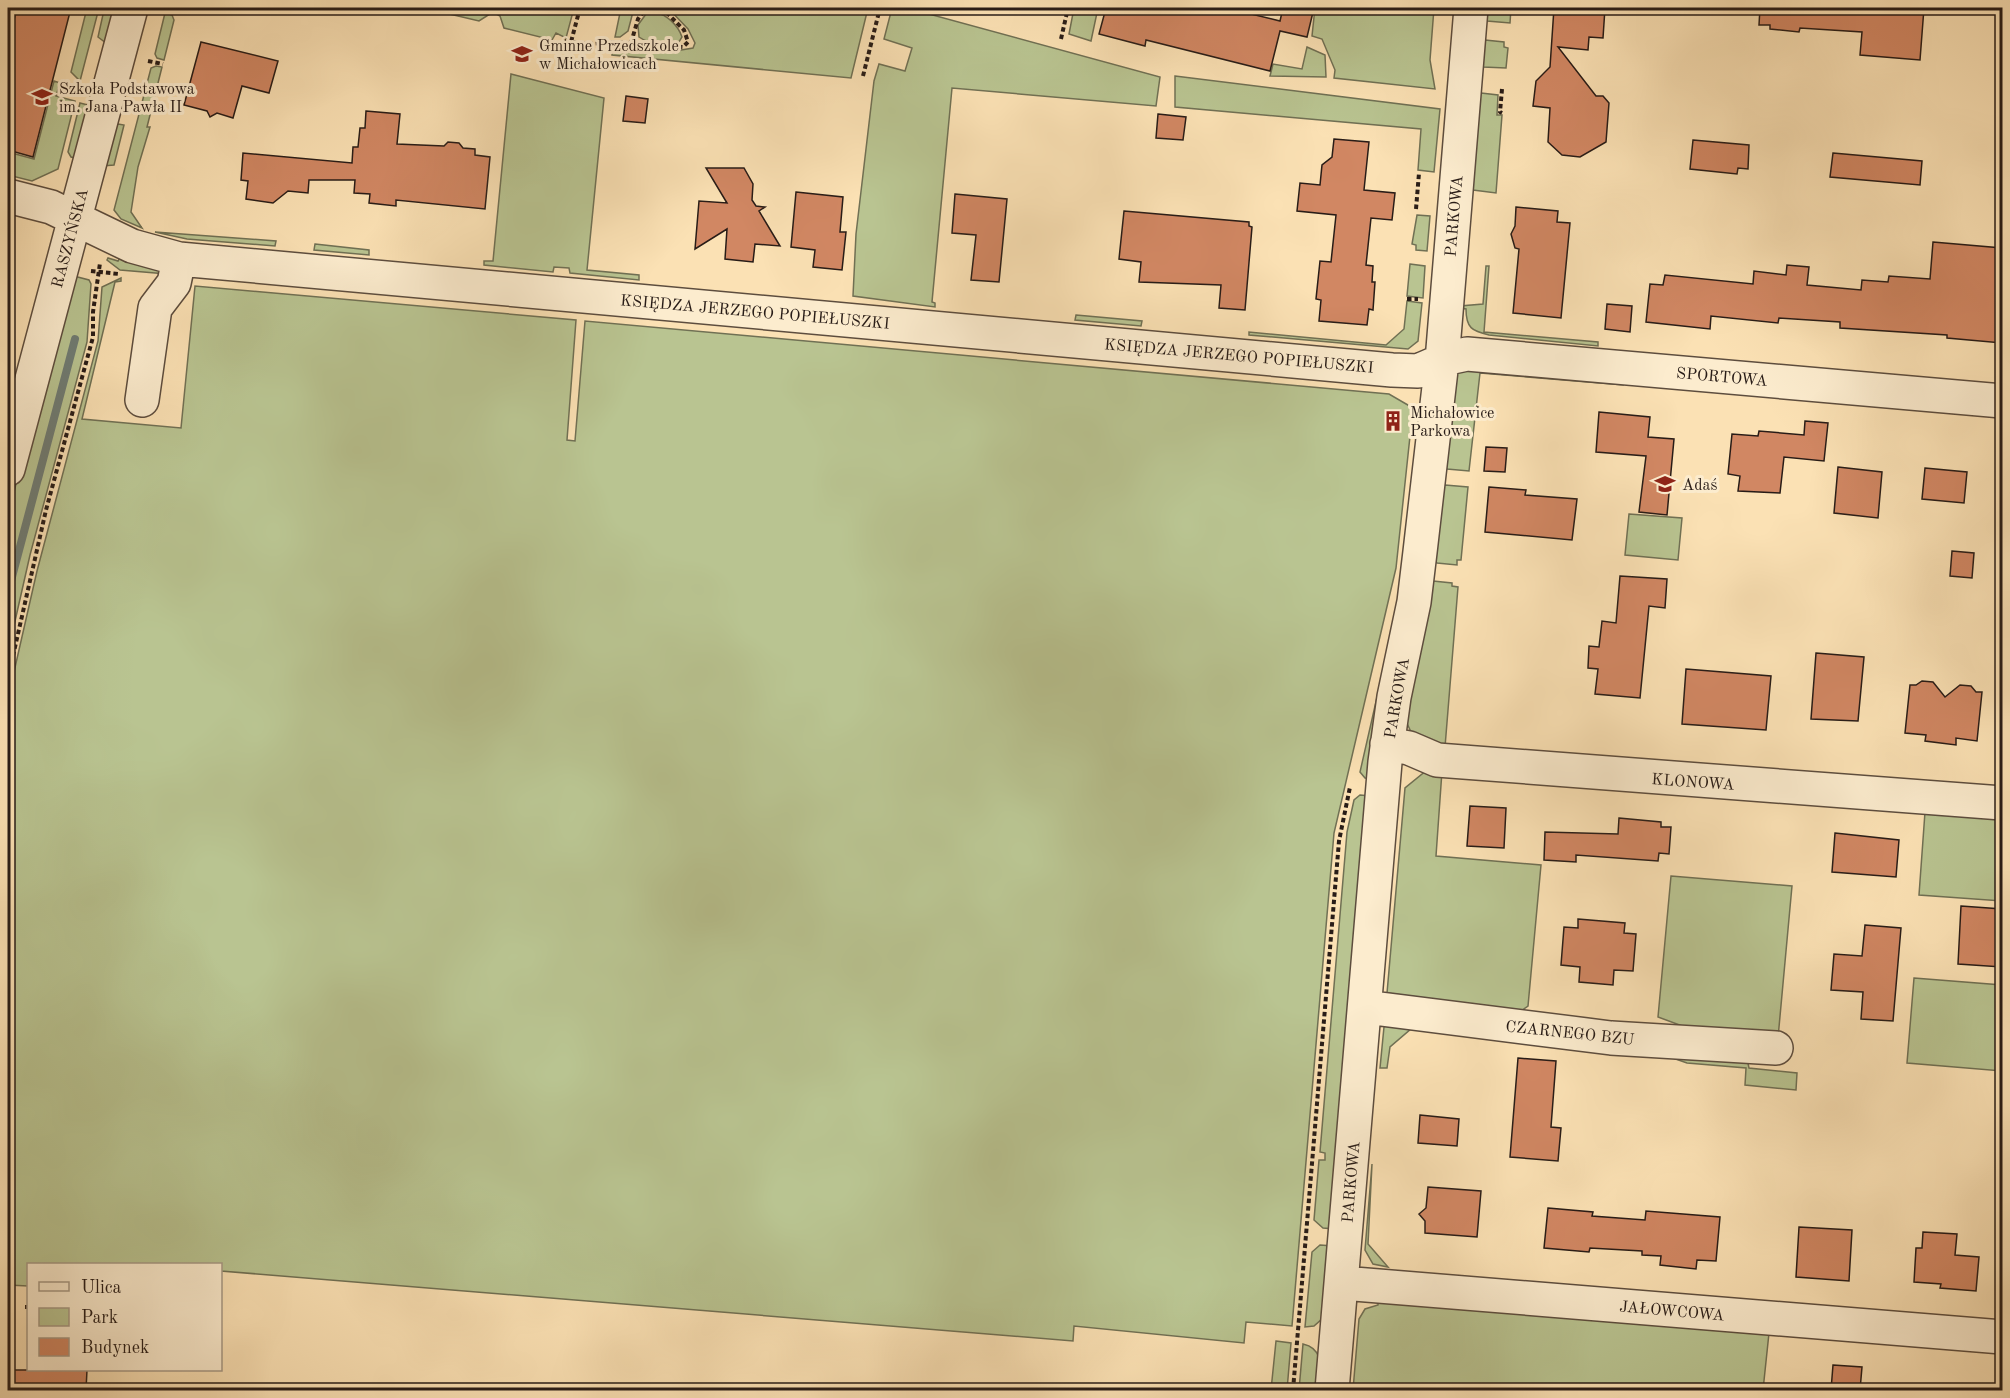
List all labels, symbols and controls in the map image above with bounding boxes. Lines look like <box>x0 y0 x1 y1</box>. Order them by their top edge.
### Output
place label: Gminne Przedszkole w Michałowicach <box>539 39 679 73</box>
school or university icon: Gminne Przedszkole w Michałowicach <box>510 42 534 66</box>
place label: Szkoła Podstawowa im. Jana Pawła II <box>59 82 195 116</box>
school or university icon: Szkoła Podstawowa im. Jana Pawła II <box>30 85 54 109</box>
street label: PARKOWA <box>1443 175 1467 258</box>
street label: RASZYŃSKA <box>45 186 92 290</box>
street label: KSIĘDZA JERZEGO POPIEŁUSZKI <box>619 293 890 333</box>
street label: KSIĘDZA JERZEGO POPIEŁUSZKI <box>1103 337 1374 377</box>
street label: SPORTOWA <box>1675 366 1768 390</box>
place label: Michałowice Parkowa <box>1410 406 1494 440</box>
building icon: Michałowice Parkowa <box>1381 409 1405 433</box>
school or university icon: Adaś <box>1653 472 1677 496</box>
place label: Adaś <box>1682 478 1717 494</box>
street label: PARKOWA <box>1383 657 1413 740</box>
street label: KLONOWA <box>1651 772 1735 794</box>
street label: CZARNEGO BZU <box>1505 1019 1635 1049</box>
street label: PARKOWA <box>1340 1141 1364 1224</box>
legend <box>27 1263 222 1371</box>
text: Ulica <box>81 1279 122 1297</box>
street label: JAŁOWCOWA <box>1619 1299 1725 1325</box>
text: Park <box>81 1309 118 1327</box>
text: Budynek <box>81 1339 149 1357</box>

